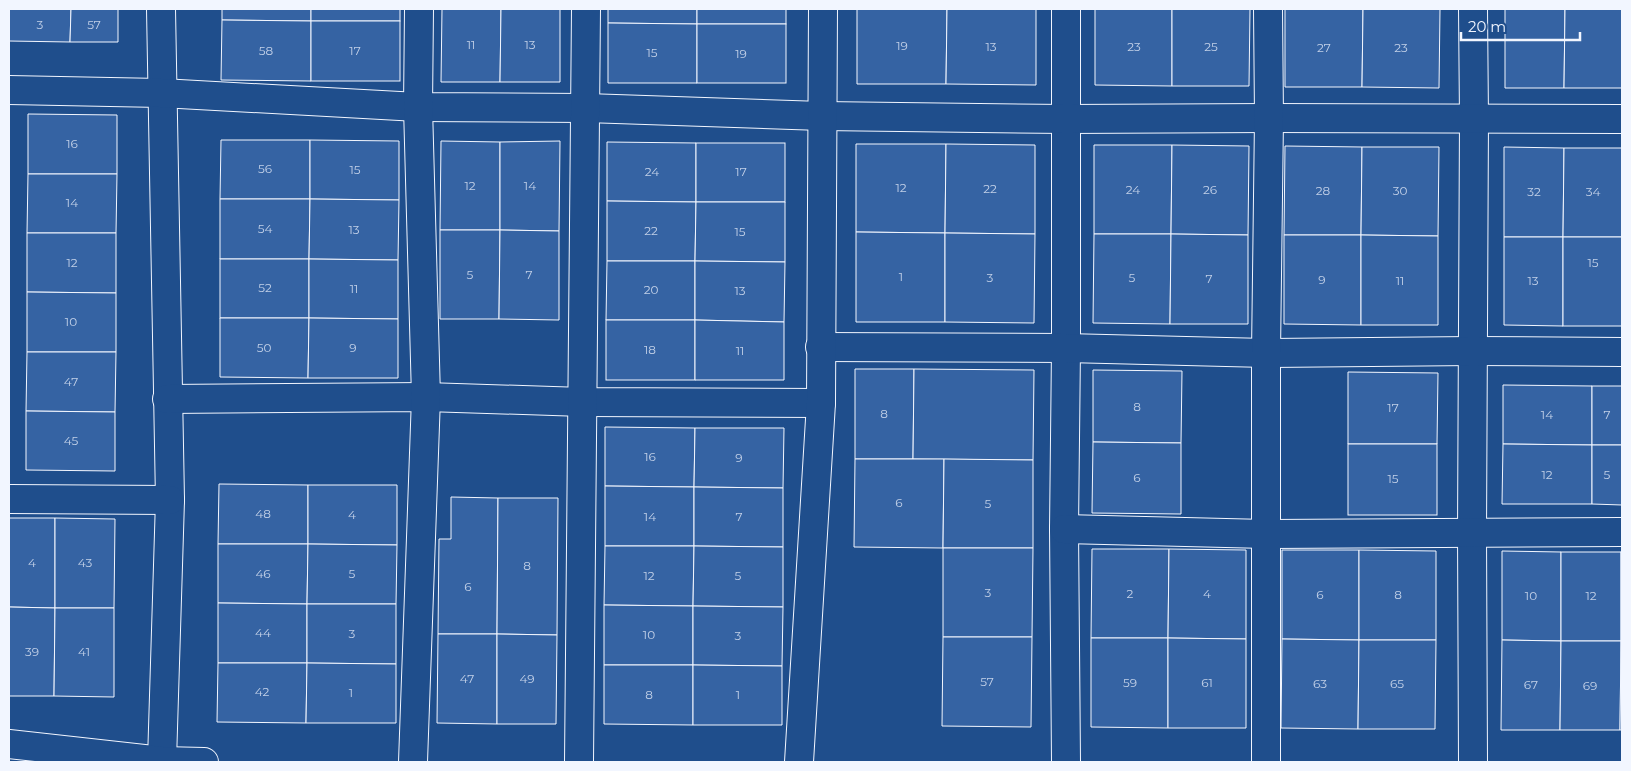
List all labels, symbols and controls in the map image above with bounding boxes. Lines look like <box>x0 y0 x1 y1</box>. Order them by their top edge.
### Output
scale bar <box>1461 10 1580 42</box>
house number: 3 <box>37 17 44 32</box>
house number: 57 <box>87 17 101 32</box>
text: 20 m <box>1468 17 1506 36</box>
house number: 11 <box>467 37 475 52</box>
house number: 13 <box>524 37 536 52</box>
house number: 19 <box>896 38 908 53</box>
house number: 13 <box>985 39 997 54</box>
house number: 23 <box>1127 39 1141 54</box>
house number: 25 <box>1204 39 1218 54</box>
house number: 27 <box>1317 40 1331 55</box>
house number: 23 <box>1394 40 1408 55</box>
house number: 58 <box>259 43 274 58</box>
house number: 17 <box>349 43 361 58</box>
house number: 15 <box>646 45 658 60</box>
house number: 19 <box>735 46 747 61</box>
house number: 16 <box>66 136 78 151</box>
house number: 56 <box>258 161 272 176</box>
house number: 15 <box>349 162 361 177</box>
house number: 24 <box>645 164 659 179</box>
house number: 17 <box>735 164 747 179</box>
house number: 12 <box>464 178 476 193</box>
house number: 14 <box>524 178 536 193</box>
house number: 12 <box>895 180 907 195</box>
house number: 22 <box>983 181 997 196</box>
house number: 24 <box>1126 182 1140 197</box>
house number: 26 <box>1203 182 1217 197</box>
house number: 28 <box>1316 183 1331 198</box>
house number: 30 <box>1393 183 1407 198</box>
house number: 32 <box>1527 184 1541 199</box>
house number: 34 <box>1586 184 1600 199</box>
house number: 14 <box>66 195 78 210</box>
house number: 54 <box>258 221 272 236</box>
house number: 13 <box>348 222 360 237</box>
house number: 22 <box>644 223 658 238</box>
house number: 15 <box>734 224 746 239</box>
house number: 12 <box>66 255 78 270</box>
house number: 15 <box>1587 255 1599 270</box>
house number: 5 <box>467 267 474 282</box>
house number: 7 <box>525 267 533 282</box>
house number: 1 <box>899 269 903 284</box>
house number: 3 <box>987 270 994 285</box>
house number: 5 <box>1129 270 1136 285</box>
house number: 7 <box>1205 271 1213 286</box>
house number: 9 <box>1318 272 1326 287</box>
house number: 11 <box>1396 273 1404 288</box>
house number: 13 <box>1527 273 1539 288</box>
house number: 52 <box>258 280 272 295</box>
house number: 11 <box>350 281 358 296</box>
house number: 20 <box>644 282 658 297</box>
house number: 13 <box>734 283 746 298</box>
house number: 10 <box>65 314 77 329</box>
house number: 50 <box>257 340 271 355</box>
house number: 9 <box>349 340 357 355</box>
house number: 18 <box>644 342 656 357</box>
house number: 11 <box>736 343 744 358</box>
house number: 47 <box>64 374 78 389</box>
house number: 8 <box>1133 399 1141 414</box>
house number: 17 <box>1387 400 1399 415</box>
house number: 8 <box>880 406 888 421</box>
house number: 14 <box>1541 407 1553 422</box>
house number: 7 <box>1603 407 1611 422</box>
house number: 45 <box>64 433 79 448</box>
house number: 16 <box>644 449 656 464</box>
house number: 9 <box>735 450 743 465</box>
house number: 12 <box>1541 467 1553 482</box>
house number: 5 <box>1604 467 1611 482</box>
house number: 6 <box>1133 470 1141 485</box>
house number: 15 <box>1387 471 1399 486</box>
house number: 6 <box>895 495 903 510</box>
house number: 5 <box>985 496 992 511</box>
house number: 48 <box>255 506 271 521</box>
house number: 4 <box>348 507 356 522</box>
house number: 14 <box>644 509 656 524</box>
house number: 7 <box>735 509 743 524</box>
house number: 4 <box>28 555 36 570</box>
house number: 43 <box>78 555 92 570</box>
house number: 8 <box>523 558 531 573</box>
house number: 46 <box>255 566 271 581</box>
house number: 5 <box>349 566 356 581</box>
house number: 12 <box>643 568 655 583</box>
house number: 5 <box>735 568 742 583</box>
house number: 6 <box>464 579 472 594</box>
house number: 3 <box>985 585 992 600</box>
house number: 2 <box>1127 586 1134 601</box>
house number: 4 <box>1203 586 1211 601</box>
house number: 6 <box>1316 587 1324 602</box>
house number: 8 <box>1394 587 1402 602</box>
house number: 10 <box>1525 588 1537 603</box>
house number: 12 <box>1585 588 1597 603</box>
house number: 44 <box>255 625 271 640</box>
house number: 3 <box>349 626 356 641</box>
house number: 10 <box>643 627 655 642</box>
house number: 3 <box>735 628 742 643</box>
house number: 39 <box>25 644 39 659</box>
house number: 41 <box>78 644 90 659</box>
house number: 47 <box>460 671 474 686</box>
house number: 49 <box>519 671 535 686</box>
house number: 57 <box>980 674 994 689</box>
house number: 59 <box>1123 675 1137 690</box>
house number: 61 <box>1201 675 1213 690</box>
house number: 63 <box>1313 676 1327 691</box>
house number: 65 <box>1390 676 1404 691</box>
house number: 67 <box>1524 677 1538 692</box>
house number: 69 <box>1583 678 1597 693</box>
house number: 42 <box>255 684 270 699</box>
house number: 1 <box>349 685 353 700</box>
house number: 8 <box>645 687 653 702</box>
house number: 1 <box>736 687 740 702</box>

